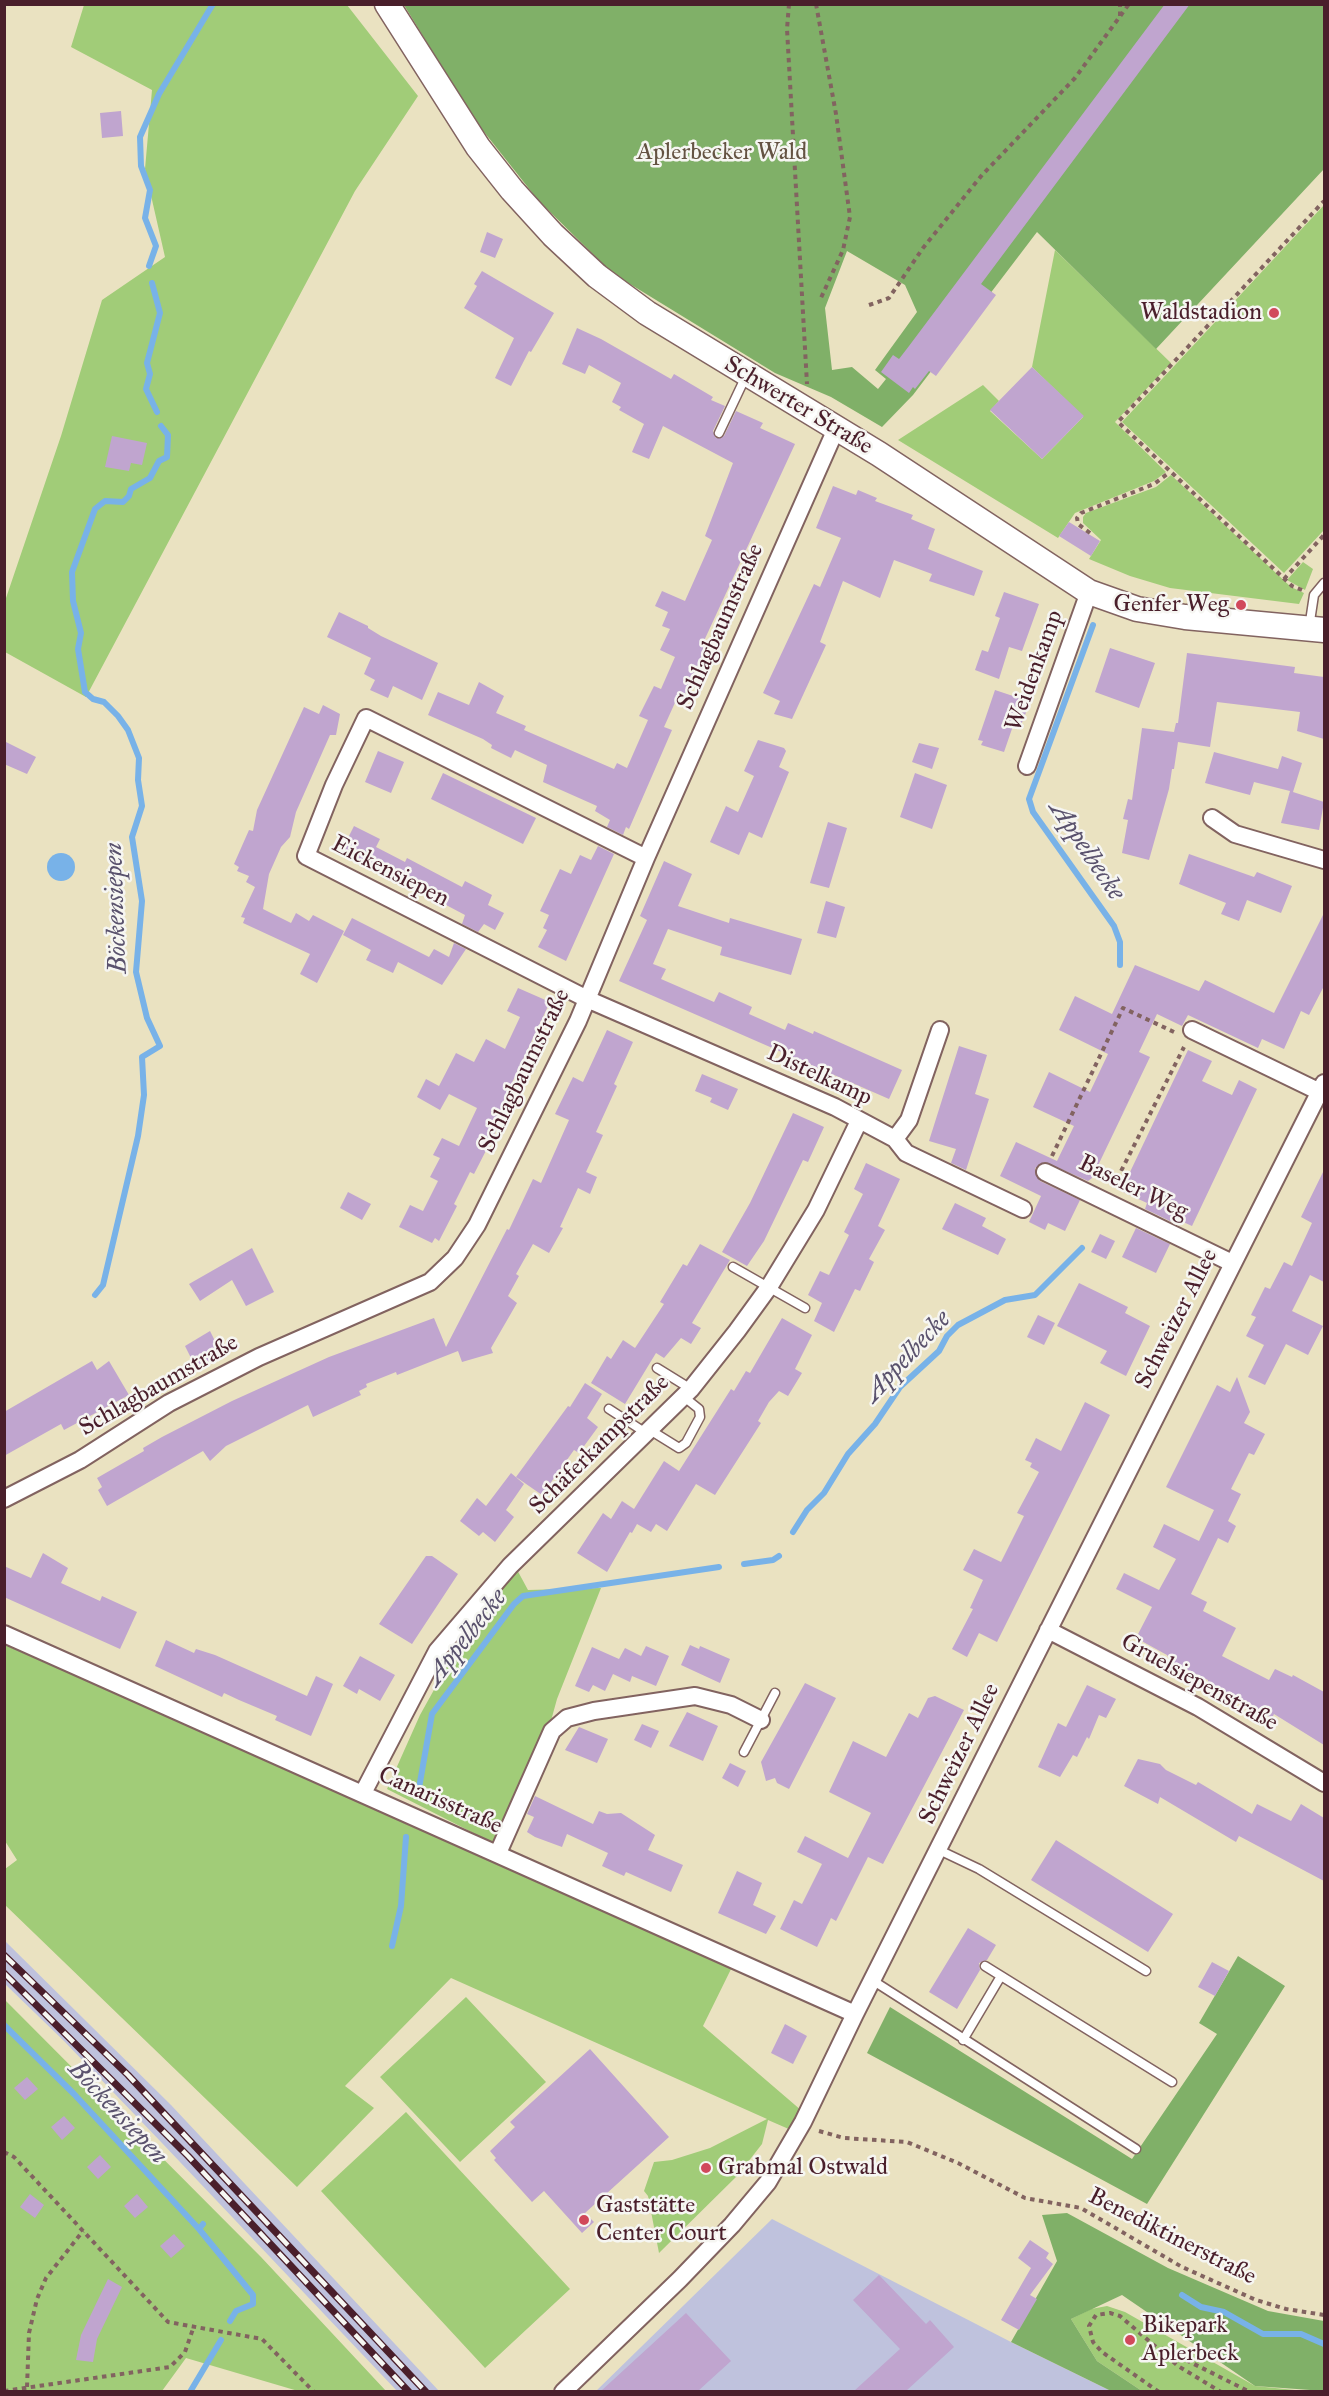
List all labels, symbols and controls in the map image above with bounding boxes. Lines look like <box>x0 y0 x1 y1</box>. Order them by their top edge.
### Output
park label: Aplerbecker Wald <box>637 139 807 167</box>
place label: Waldstadion <box>1141 299 1262 327</box>
marker: Waldstadion <box>1267 306 1281 320</box>
street label: Schwerter Straße <box>719 350 877 462</box>
street label: Schlagbaumstraße <box>672 540 770 714</box>
place label: Genfer Weg <box>1113 591 1229 619</box>
marker: Genfer Weg <box>1234 598 1248 612</box>
street label: Weidenkamp <box>1000 606 1070 736</box>
water label: Appelbecke <box>1041 795 1131 907</box>
street label: Eickensiepen <box>326 830 454 914</box>
water label: Böckensiepen <box>99 842 135 974</box>
street label: Schlagbaumstraße <box>473 984 577 1158</box>
street label: Distelkamp <box>762 1039 876 1113</box>
street label: Baseler Weg <box>1074 1149 1192 1227</box>
street label: Schweizer Allee <box>1129 1244 1225 1394</box>
water label: Appelbecke <box>858 1305 958 1409</box>
street label: Schlagbaumstraße <box>74 1329 244 1443</box>
street label: Schäferkampstraße <box>524 1369 676 1521</box>
water label: Appelbecke <box>420 1584 514 1692</box>
street label: Gruelsiepenstraße <box>1115 1628 1283 1738</box>
street label: Schweizer Allee <box>913 1679 1007 1829</box>
street label: Canarisstraße <box>373 1761 507 1841</box>
water label: Böckensiepen <box>61 2054 173 2172</box>
place label: Grabmal Ostwald <box>718 2154 888 2182</box>
marker: Grabmal Ostwald <box>699 2161 713 2175</box>
street label: Benediktinerstraße <box>1083 2182 1261 2292</box>
place label: Gaststätte Center Court <box>596 2192 727 2248</box>
marker: Gaststätte Center Court <box>577 2213 591 2227</box>
place label: Bikepark Aplerbeck <box>1142 2312 1238 2368</box>
marker: Bikepark Aplerbeck <box>1123 2333 1137 2347</box>

